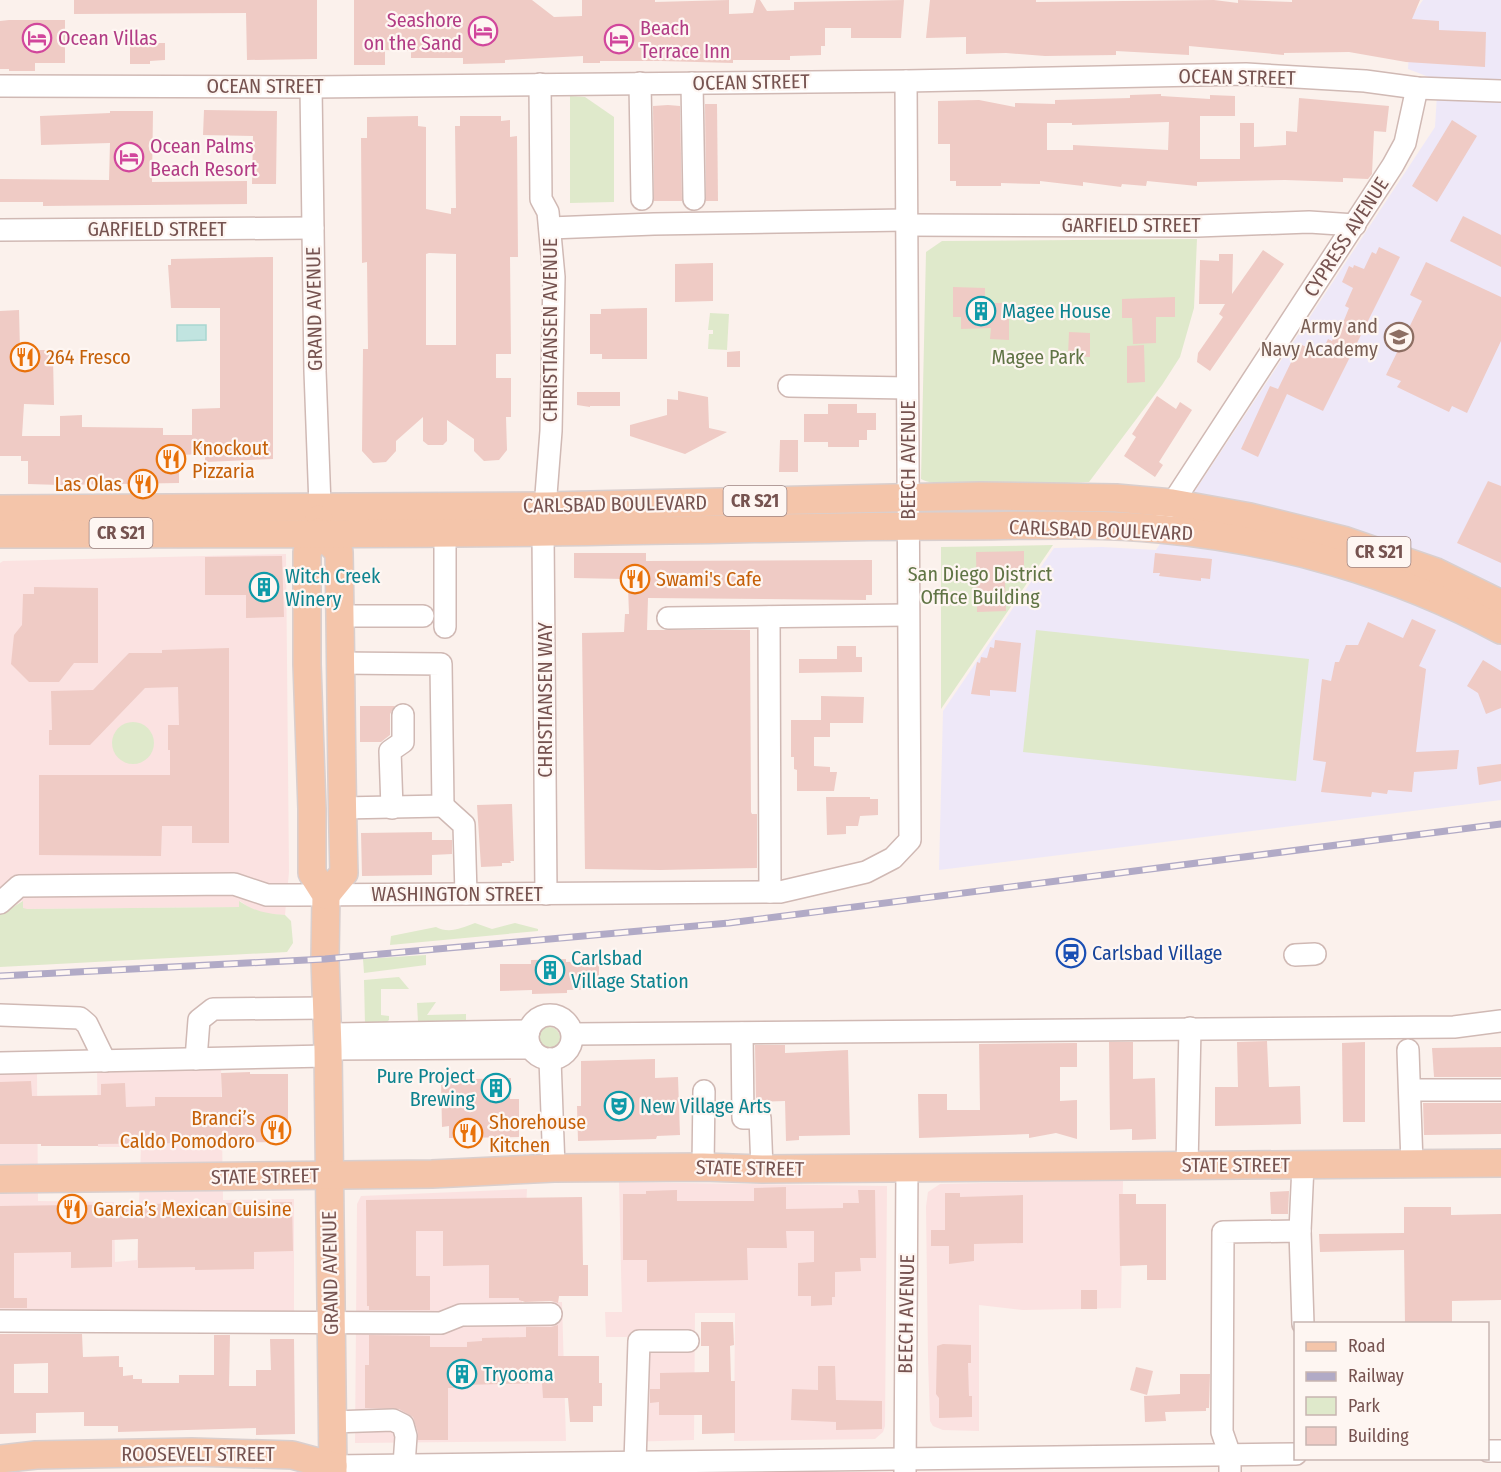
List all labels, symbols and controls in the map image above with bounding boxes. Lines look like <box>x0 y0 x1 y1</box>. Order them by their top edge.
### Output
place label: Seashore on the Sand <box>364 8 462 55</box>
hotel icon: Seashore on the Sand <box>467 15 499 47</box>
place label: Beach Terrace Inn <box>640 16 730 63</box>
hotel icon: Ocean Villas <box>21 22 53 54</box>
hotel icon: Beach Terrace Inn <box>603 23 635 55</box>
place label: Ocean Villas <box>58 26 157 50</box>
street label: OCEAN STREET <box>1178 64 1296 90</box>
street label: OCEAN STREET <box>692 69 810 95</box>
street label: OCEAN STREET <box>206 74 324 98</box>
place label: Ocean Palms Beach Resort <box>150 134 258 181</box>
hotel icon: Ocean Palms Beach Resort <box>113 141 145 173</box>
street label: CYPRESS AVENUE <box>1298 173 1394 301</box>
street label: GARFIELD STREET <box>1061 213 1201 237</box>
street label: GARFIELD STREET <box>87 217 227 241</box>
street label: CHRISTIANSEN AVENUE <box>538 238 562 422</box>
street label: GRAND AVENUE <box>301 247 327 371</box>
building icon: Magee House <box>965 295 997 327</box>
place label: Magee House <box>1002 299 1111 323</box>
place label: Army and Navy Academy <box>1260 314 1378 361</box>
school or university icon: Army and Navy Academy <box>1383 321 1415 353</box>
restaurant icon: 264 Fresco <box>9 341 41 373</box>
place label: 264 Fresco <box>46 345 131 369</box>
park label: Magee Park <box>992 345 1085 369</box>
street label: BEECH AVENUE <box>896 400 920 520</box>
place label: Knockout Pizzaria <box>192 436 269 483</box>
restaurant icon: Knockout Pizzaria <box>155 443 187 475</box>
restaurant icon: Las Olas <box>127 468 159 500</box>
place label: Las Olas <box>54 472 122 496</box>
road number: CR S21 <box>724 486 786 516</box>
street label: CARLSBAD BOULEVARD <box>523 490 707 518</box>
street label: CARLSBAD BOULEVARD <box>1009 515 1193 545</box>
road number: CR S21 <box>90 518 152 548</box>
road number: CR S21 <box>1348 537 1410 567</box>
park label: San Diego District Office Building <box>908 562 1053 609</box>
restaurant icon: Swami's Cafe <box>619 563 651 595</box>
place label: Witch Creek Winery <box>285 564 381 611</box>
place label: Swami's Cafe <box>656 567 762 591</box>
building icon: Witch Creek Winery <box>248 571 280 603</box>
street label: CHRISTIANSEN WAY <box>533 622 557 778</box>
street label: WASHINGTON STREET <box>371 882 544 906</box>
station icon: Carlsbad Village <box>1055 937 1087 969</box>
place label: Carlsbad Village <box>1092 941 1222 965</box>
place label: Carlsbad Village Station <box>571 946 689 993</box>
building icon: Carlsbad Village Station <box>534 954 566 986</box>
place label: Pure Project Brewing <box>377 1064 476 1111</box>
building icon: Pure Project Brewing <box>480 1072 512 1104</box>
theatre icon: New Village Arts <box>603 1090 635 1122</box>
place label: New Village Arts <box>640 1094 771 1118</box>
place label: Branci’s Caldo Pomodoro <box>120 1106 255 1153</box>
place label: Shorehouse Kitchen <box>489 1110 586 1157</box>
restaurant icon: Branci’s Caldo Pomodoro <box>260 1114 292 1146</box>
restaurant icon: Shorehouse Kitchen <box>452 1117 484 1149</box>
street label: STATE STREET <box>1182 1153 1291 1177</box>
street label: STATE STREET <box>696 1155 805 1181</box>
street label: STATE STREET <box>211 1163 320 1189</box>
restaurant icon: Garcia’s Mexican Cuisine <box>56 1193 88 1225</box>
place label: Garcia’s Mexican Cuisine <box>93 1197 292 1221</box>
street label: GRAND AVENUE <box>317 1211 343 1335</box>
street label: BEECH AVENUE <box>893 1254 919 1374</box>
legend <box>1294 1322 1489 1460</box>
text: Road <box>1348 1335 1385 1357</box>
building icon: Tryooma <box>446 1358 478 1390</box>
place label: Tryooma <box>483 1362 554 1386</box>
text: Railway <box>1348 1365 1404 1387</box>
text: Park <box>1348 1395 1381 1417</box>
text: Building <box>1348 1425 1409 1447</box>
street label: ROOSEVELT STREET <box>121 1442 276 1466</box>

